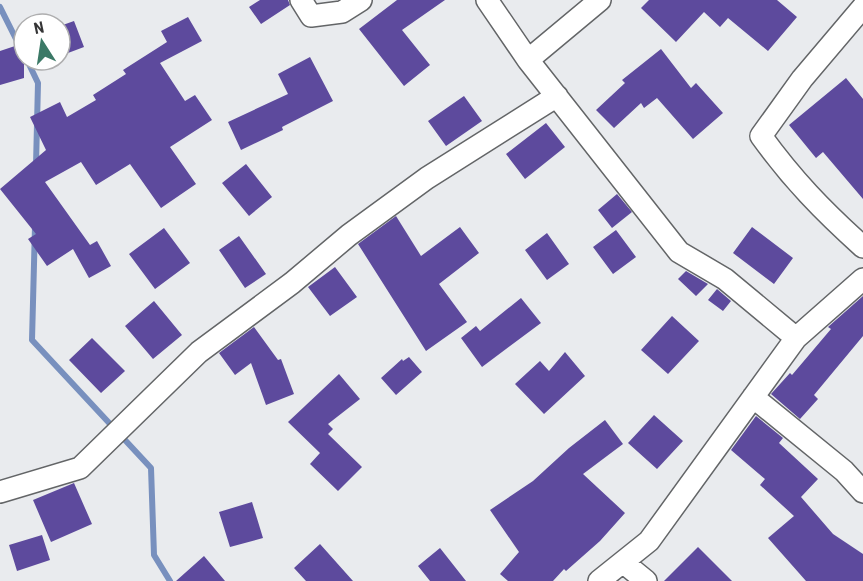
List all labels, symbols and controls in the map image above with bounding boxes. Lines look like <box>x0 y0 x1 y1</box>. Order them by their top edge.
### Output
north arrow <box>12 12 72 72</box>
text: N <box>32 18 46 38</box>

